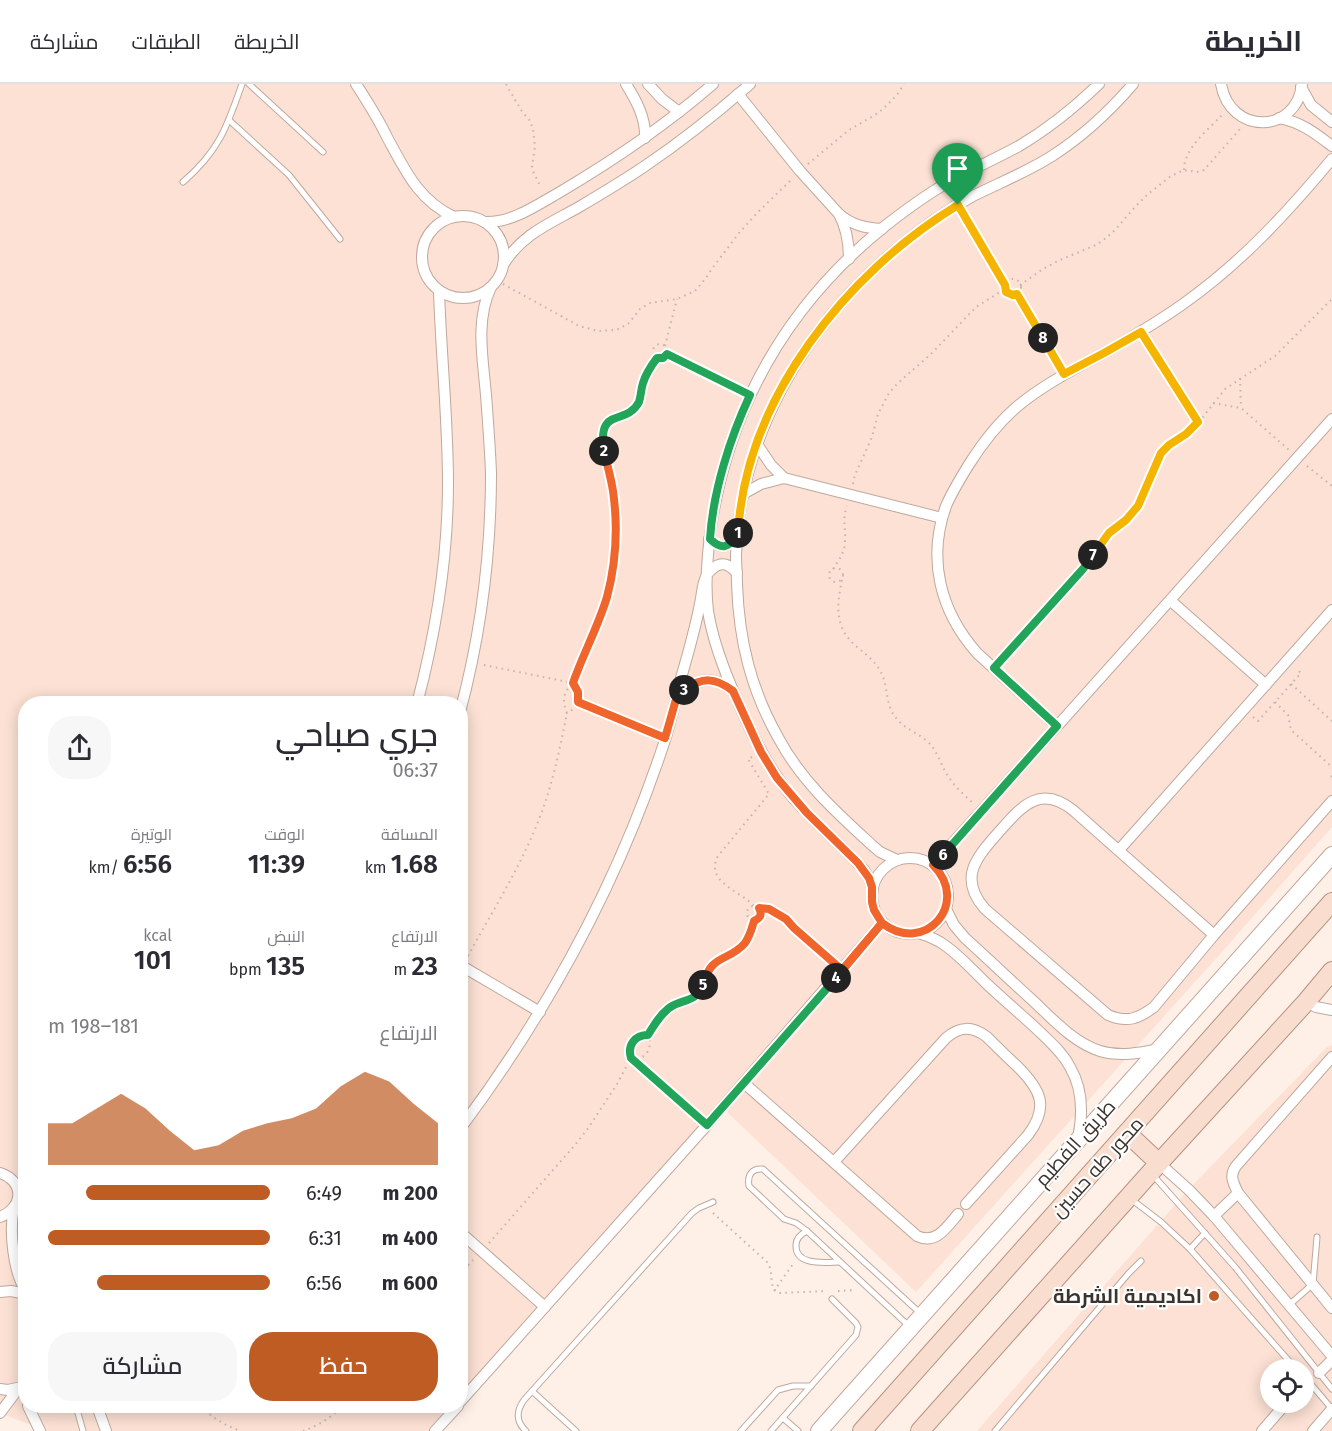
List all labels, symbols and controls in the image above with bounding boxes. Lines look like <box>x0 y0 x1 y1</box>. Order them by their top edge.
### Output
text: الخريطة <box>1205 25 1302 58</box>
text: مشاركة <box>30 29 99 55</box>
text: الطبقات <box>132 29 201 55</box>
text: الخريطة <box>234 29 300 55</box>
pin <box>932 143 983 205</box>
icon: arrive <box>941 152 974 185</box>
pin: 8 <box>1028 323 1058 353</box>
text: 8 <box>1038 328 1048 347</box>
pin: 2 <box>589 436 619 466</box>
text: 2 <box>600 441 608 460</box>
pin: 1 <box>723 518 753 548</box>
text: 1 <box>734 523 742 542</box>
pin: 7 <box>1078 540 1108 570</box>
text: 7 <box>1089 545 1097 564</box>
pin: 3 <box>669 675 699 705</box>
text: 3 <box>680 680 688 699</box>
text: جري صباحي <box>275 715 438 755</box>
button: share <box>48 716 111 779</box>
text: 06:37 <box>392 758 438 782</box>
text: الوتيرة <box>131 825 172 844</box>
text: الوقت <box>264 825 305 844</box>
text: المسافة <box>381 825 438 844</box>
pin: 6 <box>928 840 958 870</box>
text: 6 <box>938 845 948 864</box>
text: 6:56 <box>123 849 172 880</box>
text: 11:39 <box>248 849 305 880</box>
text: 1.68 <box>391 849 438 880</box>
text: /km <box>88 858 123 877</box>
text: km <box>365 858 391 877</box>
text: kcal <box>143 926 172 945</box>
text: النبض <box>267 927 305 946</box>
text: الارتفاع <box>391 927 438 946</box>
text: 101 <box>134 945 172 976</box>
text: 135 <box>266 951 305 982</box>
text: 23 <box>411 951 438 982</box>
text: bpm <box>229 960 266 979</box>
text: m <box>393 960 411 979</box>
pin: 4 <box>821 963 851 993</box>
text: 4 <box>831 968 841 987</box>
pin: 5 <box>688 970 718 1000</box>
text: 5 <box>699 975 707 994</box>
text: 181–198 m <box>48 1014 139 1038</box>
text: الارتفاع <box>379 1021 438 1045</box>
street label: طريق الفطيم <box>1030 1095 1122 1193</box>
street label: محور طه حسين <box>1046 1112 1149 1223</box>
text: 6:49 <box>306 1181 342 1205</box>
text: 200 m <box>383 1181 438 1205</box>
text: 6:31 <box>308 1226 342 1250</box>
text: 400 m <box>382 1226 438 1250</box>
text: 6:56 <box>306 1271 342 1295</box>
text: 600 m <box>382 1271 438 1295</box>
place label: اكاديمية الشرطة <box>1053 1284 1202 1308</box>
marker: اكاديمية الشرطة <box>1207 1289 1221 1303</box>
button: مشاركة <box>48 1332 237 1401</box>
button: حفظ <box>249 1332 438 1401</box>
map controls <box>1260 1359 1314 1413</box>
button: locate <box>1260 1359 1314 1413</box>

